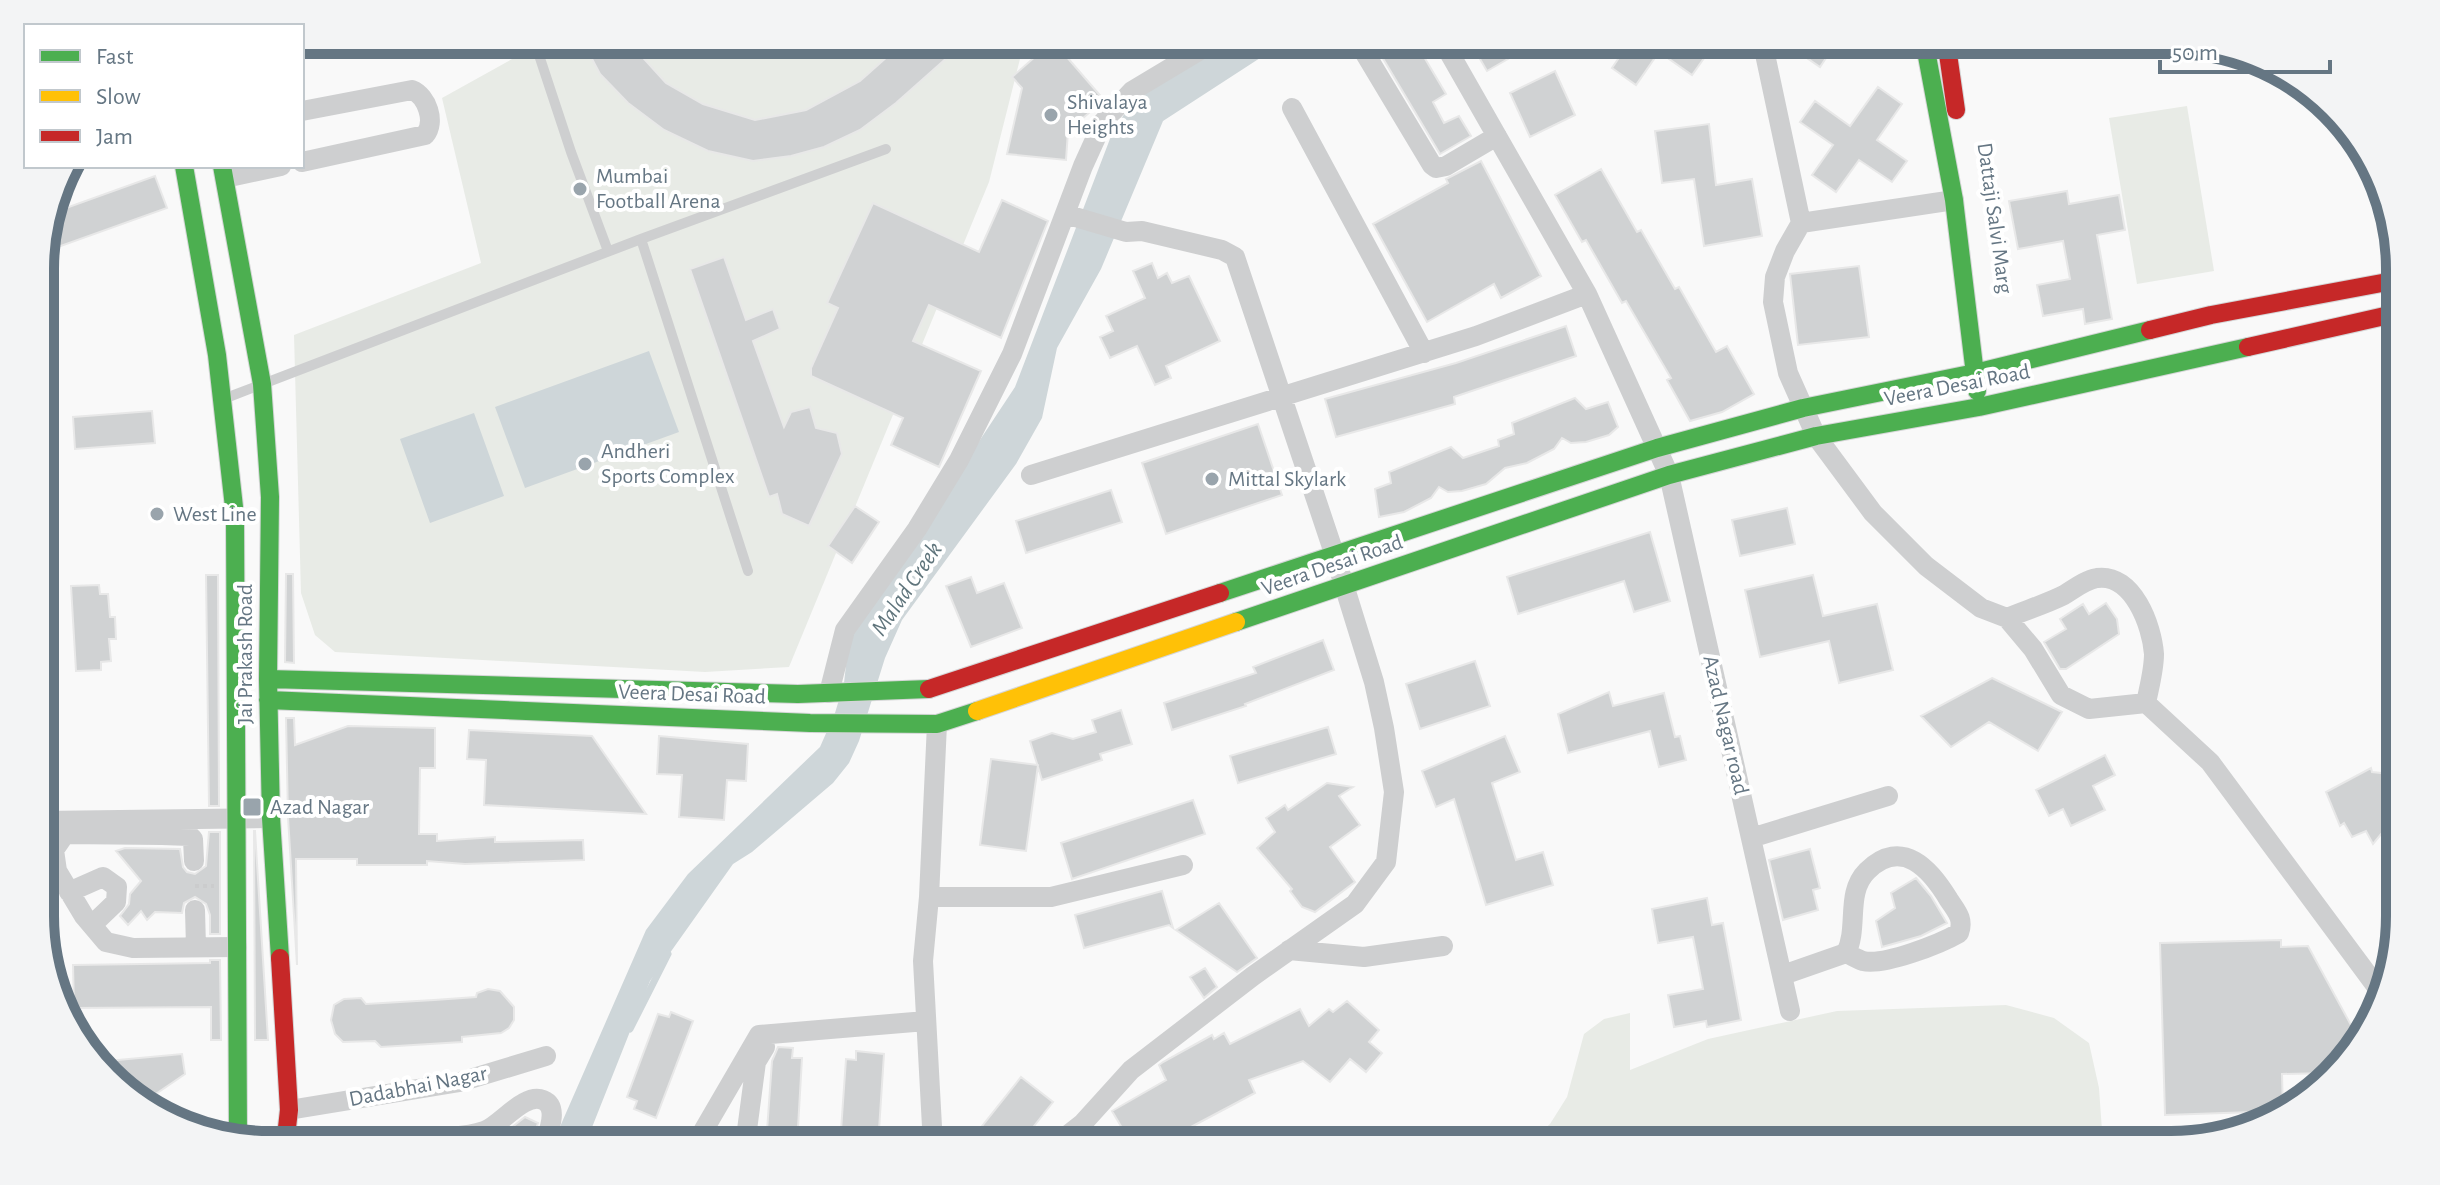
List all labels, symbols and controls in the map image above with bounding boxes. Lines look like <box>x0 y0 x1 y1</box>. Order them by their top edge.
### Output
legend <box>24 24 304 168</box>
scale bar <box>2160 24 2330 74</box>
text: 50 m <box>2172 41 2218 65</box>
text: Fast <box>96 45 134 69</box>
text: Slow <box>96 85 141 109</box>
place label: Shivalaya Heights <box>1067 91 1148 138</box>
marker: Shivalaya Heights <box>1042 106 1060 124</box>
text: Jam <box>96 125 133 149</box>
street label: Dattaji Salvi Marg <box>1974 141 2017 295</box>
place label: Mumbai Football Arena <box>596 165 721 212</box>
marker: Mumbai Football Arena <box>571 180 589 198</box>
street label: Veera Desai Road <box>1882 360 2032 410</box>
place label: Andheri Sports Complex <box>601 440 735 487</box>
marker: Andheri Sports Complex <box>576 455 594 473</box>
place label: Mittal Skylark <box>1228 468 1346 490</box>
marker: Mittal Skylark <box>1203 470 1221 488</box>
place label: West Line <box>173 503 257 525</box>
marker: West Line <box>148 505 166 523</box>
street label: Veera Desai Road <box>1259 531 1405 599</box>
water label: Malad Creek <box>867 538 947 640</box>
street label: Jai Prakash Road <box>234 584 256 724</box>
street label: Azad Nagar road <box>1699 653 1753 797</box>
street label: Veera Desai Road <box>618 680 766 708</box>
marker: Azad Nagar <box>241 796 263 818</box>
place label: Azad Nagar <box>270 796 369 818</box>
street label: Dadabhai Nagar <box>347 1062 489 1110</box>

